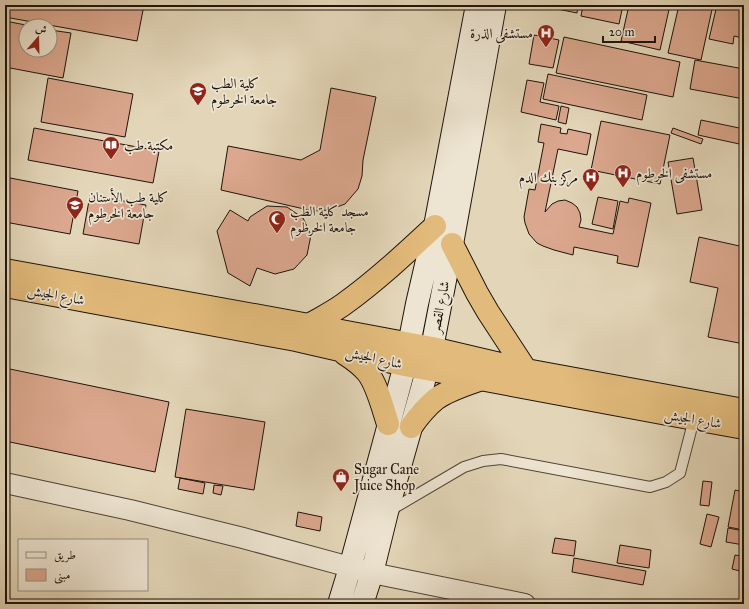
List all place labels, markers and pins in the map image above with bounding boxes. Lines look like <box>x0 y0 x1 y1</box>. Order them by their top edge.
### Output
hospital icon: مستشفى الذرة <box>536 23 556 48</box>
place label: مستشفى الذرة <box>470 25 533 44</box>
place label: كلية الطب جامعة الخرطوم <box>211 75 277 112</box>
school or university icon: كلية الطب جامعة الخرطوم <box>188 81 208 106</box>
library icon: مكتبة طب <box>101 135 121 160</box>
place label: مكتبة طب <box>124 137 173 155</box>
hospital icon: مستشفى الخرطوم <box>613 163 633 188</box>
place label: مستشفى الخرطوم <box>636 165 712 186</box>
hospital icon: مركز بنك الدم <box>581 167 601 192</box>
place label: مركز بنك الدم <box>519 169 578 190</box>
place label: كلية طب الأسنان جامعة الخرطوم <box>88 187 169 226</box>
school or university icon: كلية طب الأسنان جامعة الخرطوم <box>65 195 85 220</box>
place label: مسجد كلية الطب جامعة الخرطوم <box>290 203 369 240</box>
mosque icon: مسجد كلية الطب جامعة الخرطوم <box>267 209 287 234</box>
place label: Sugar Cane Juice Shop <box>352 461 419 495</box>
shop icon: Sugar Cane Juice Shop <box>331 467 351 492</box>

